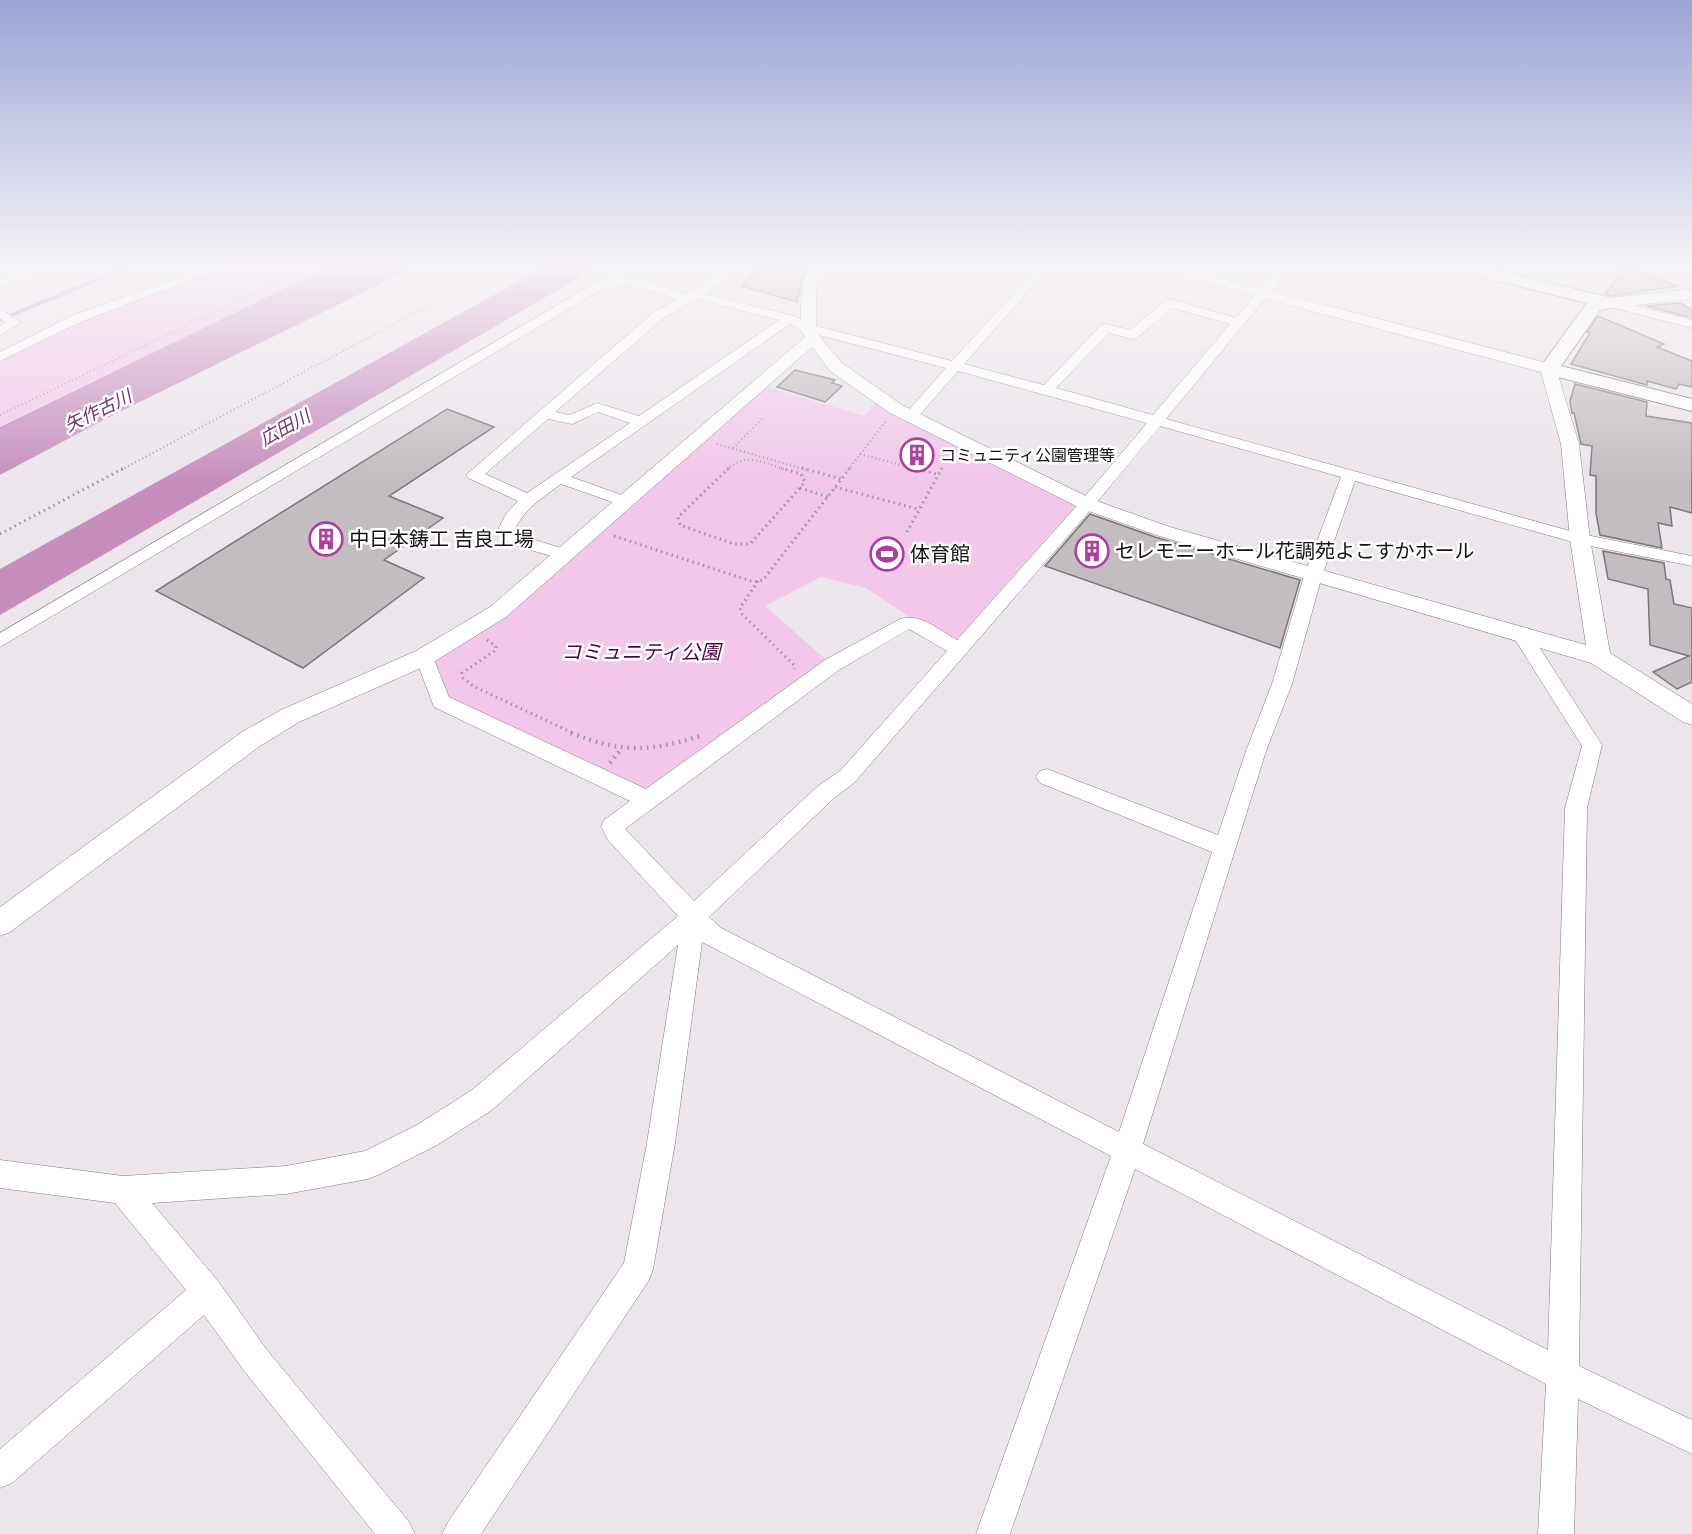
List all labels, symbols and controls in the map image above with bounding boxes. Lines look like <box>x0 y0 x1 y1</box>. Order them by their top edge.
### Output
water label: 矢作古川 <box>60 383 137 437</box>
water label: 広田川 <box>255 403 316 451</box>
building icon: コミュニティ公園管理等 <box>899 437 935 473</box>
place label: コミュニティ公園管理等 <box>940 444 1115 466</box>
building icon: 中日本鋳工 吉良工場 <box>308 521 344 557</box>
place label: 中日本鋳工 吉良工場 <box>349 525 534 552</box>
building icon: セレモニーホール花調苑よこすかホール <box>1074 533 1110 569</box>
sports icon: 体育館 <box>869 536 905 572</box>
place label: セレモニーホール花調苑よこすかホール <box>1115 537 1475 564</box>
place label: 体育館 <box>910 540 970 567</box>
park label: コミュニティ公園 <box>562 638 723 665</box>

